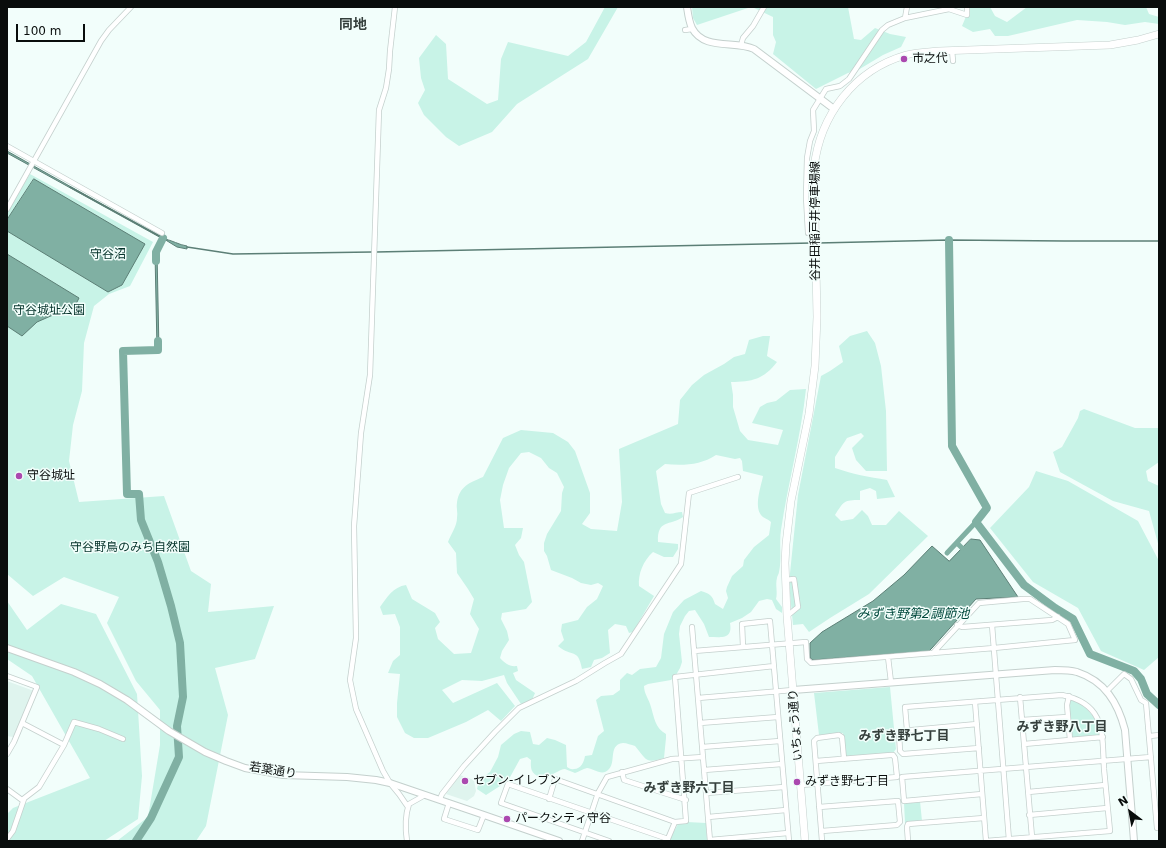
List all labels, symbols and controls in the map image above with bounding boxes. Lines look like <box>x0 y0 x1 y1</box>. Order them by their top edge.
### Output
scale bar <box>18 16 87 42</box>
district label: 同地 <box>339 17 367 33</box>
text: 100 m <box>23 24 61 38</box>
place label: 市之代 <box>912 52 948 66</box>
marker: 市之代 <box>899 54 909 64</box>
street label: 谷井田稲戸井停車場線 <box>809 161 823 281</box>
park label: 守谷沼 <box>90 248 126 262</box>
park label: 守谷城址公園 <box>13 304 85 318</box>
place label: 守谷城址 <box>27 469 75 483</box>
marker: 守谷城址 <box>14 471 24 481</box>
park label: 守谷野鳥のみち自然園 <box>70 541 190 555</box>
water label: みずき野第2調節池 <box>857 607 969 623</box>
street label: いちょう通り <box>786 689 806 761</box>
district label: みずき野八丁目 <box>1017 720 1107 736</box>
district label: みずき野七丁目 <box>859 729 949 745</box>
street label: 若葉通り <box>248 760 298 782</box>
place label: セブン-イレブン <box>473 774 561 788</box>
place label: みずき野七丁目 <box>805 775 889 789</box>
marker: セブン-イレブン <box>460 776 470 786</box>
marker: みずき野七丁目 <box>792 777 802 787</box>
district label: みずき野六丁目 <box>644 781 734 797</box>
north arrow <box>1110 792 1150 832</box>
text: N <box>1116 793 1131 809</box>
place label: パークシティ守谷 <box>515 812 611 826</box>
marker: パークシティ守谷 <box>502 814 512 824</box>

